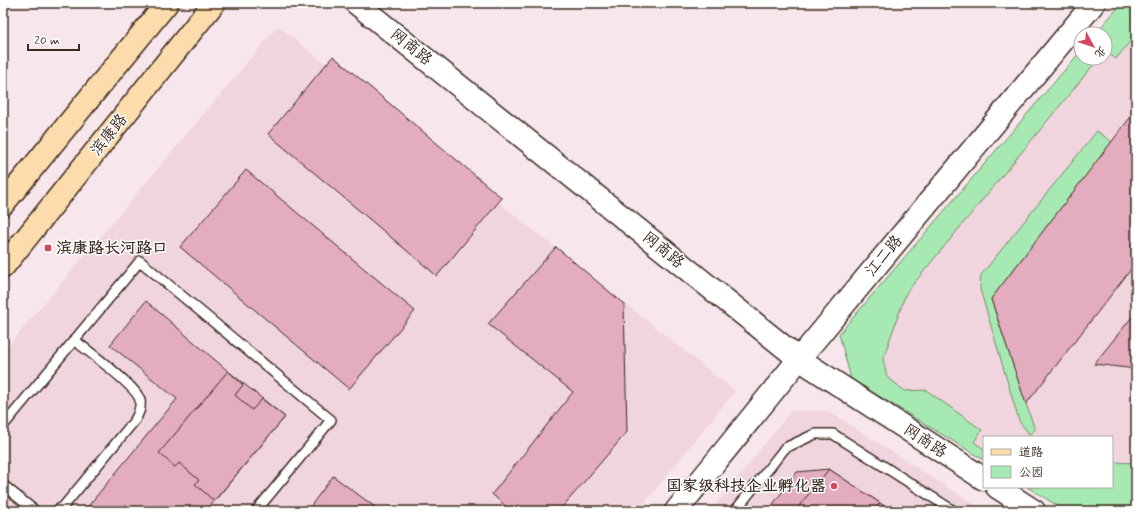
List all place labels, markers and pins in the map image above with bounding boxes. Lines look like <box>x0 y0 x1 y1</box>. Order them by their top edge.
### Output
place label: 滨康路长河路口 <box>56 238 168 259</box>
marker: 滨康路长河路口 <box>43 243 53 253</box>
place label: 国家级科技企业孵化器 <box>666 476 826 497</box>
marker: 国家级科技企业孵化器 <box>829 481 839 491</box>

